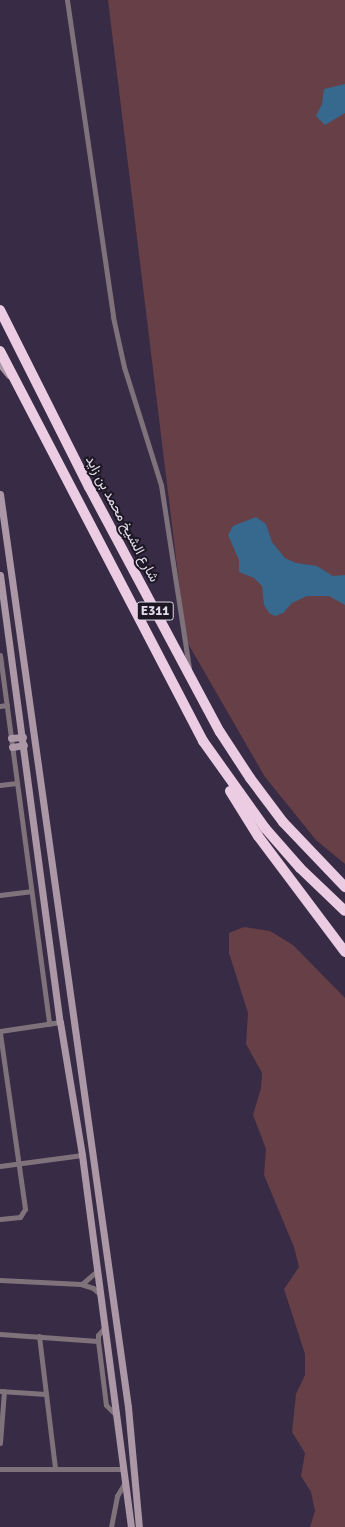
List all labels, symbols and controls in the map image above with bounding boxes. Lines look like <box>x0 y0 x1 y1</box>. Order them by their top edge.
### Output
street label: شارع الشيخ محمد بن زايد <box>82 453 162 585</box>
road number: E311 <box>136 600 174 622</box>

